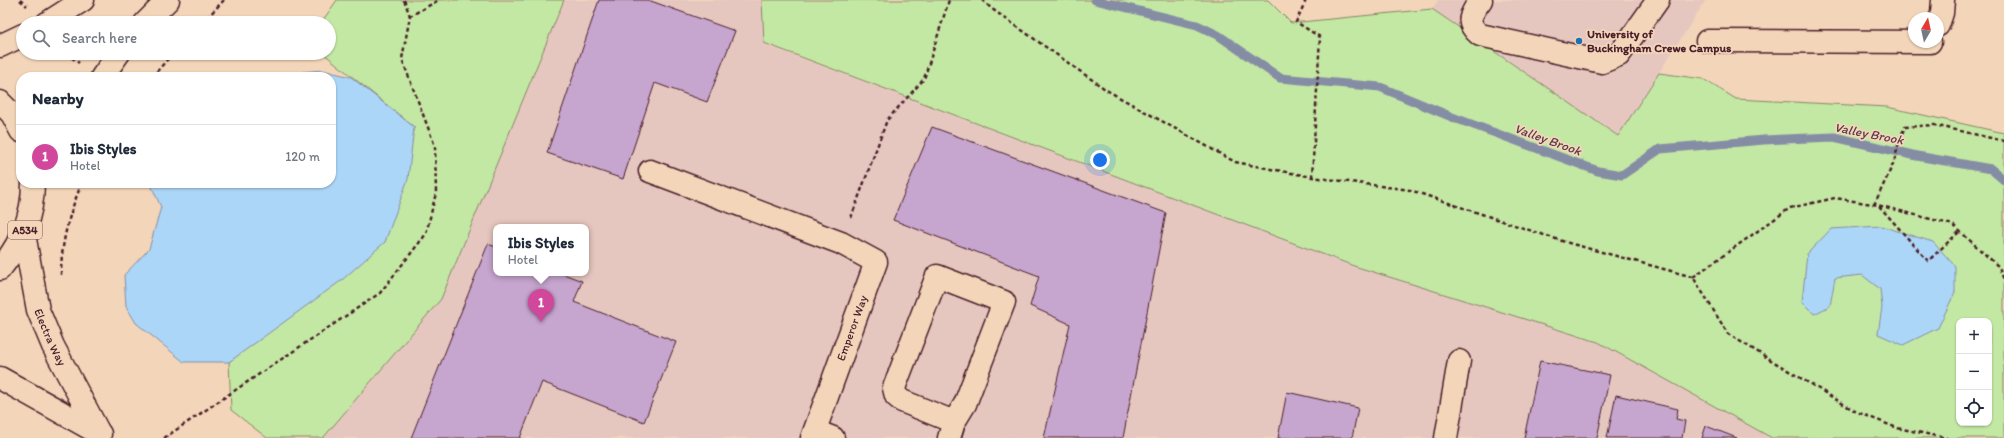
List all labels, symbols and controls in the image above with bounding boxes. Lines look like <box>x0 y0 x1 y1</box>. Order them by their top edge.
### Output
north arrow <box>1908 12 1944 48</box>
search box <box>16 16 336 60</box>
icon: search <box>30 27 52 49</box>
place label: University of Buckingham Crewe Campus <box>1587 27 1732 56</box>
text: Search here <box>62 29 137 47</box>
marker: University of Buckingham Crewe Campus <box>1574 36 1584 46</box>
text: Nearby <box>32 88 84 108</box>
water label: Valley Brook <box>1833 119 1906 148</box>
water label: Valley Brook <box>1512 120 1585 159</box>
text: Ibis Styles <box>70 140 137 158</box>
text: 1 <box>42 149 48 164</box>
text: 120 m <box>285 149 320 164</box>
your location <box>1090 150 1110 170</box>
text: Hotel <box>70 158 100 173</box>
road number: A534 <box>8 221 42 239</box>
popup <box>493 224 589 276</box>
text: Ibis Styles <box>508 234 574 252</box>
text: Hotel <box>508 252 538 267</box>
pin: 1 <box>528 289 554 322</box>
street label: Emperor Way <box>834 293 870 363</box>
street label: Electra Way <box>31 306 69 368</box>
map controls <box>1956 318 1992 426</box>
button: + <box>1956 318 1992 354</box>
button: − <box>1956 354 1992 390</box>
button: locate <box>1956 390 1992 426</box>

